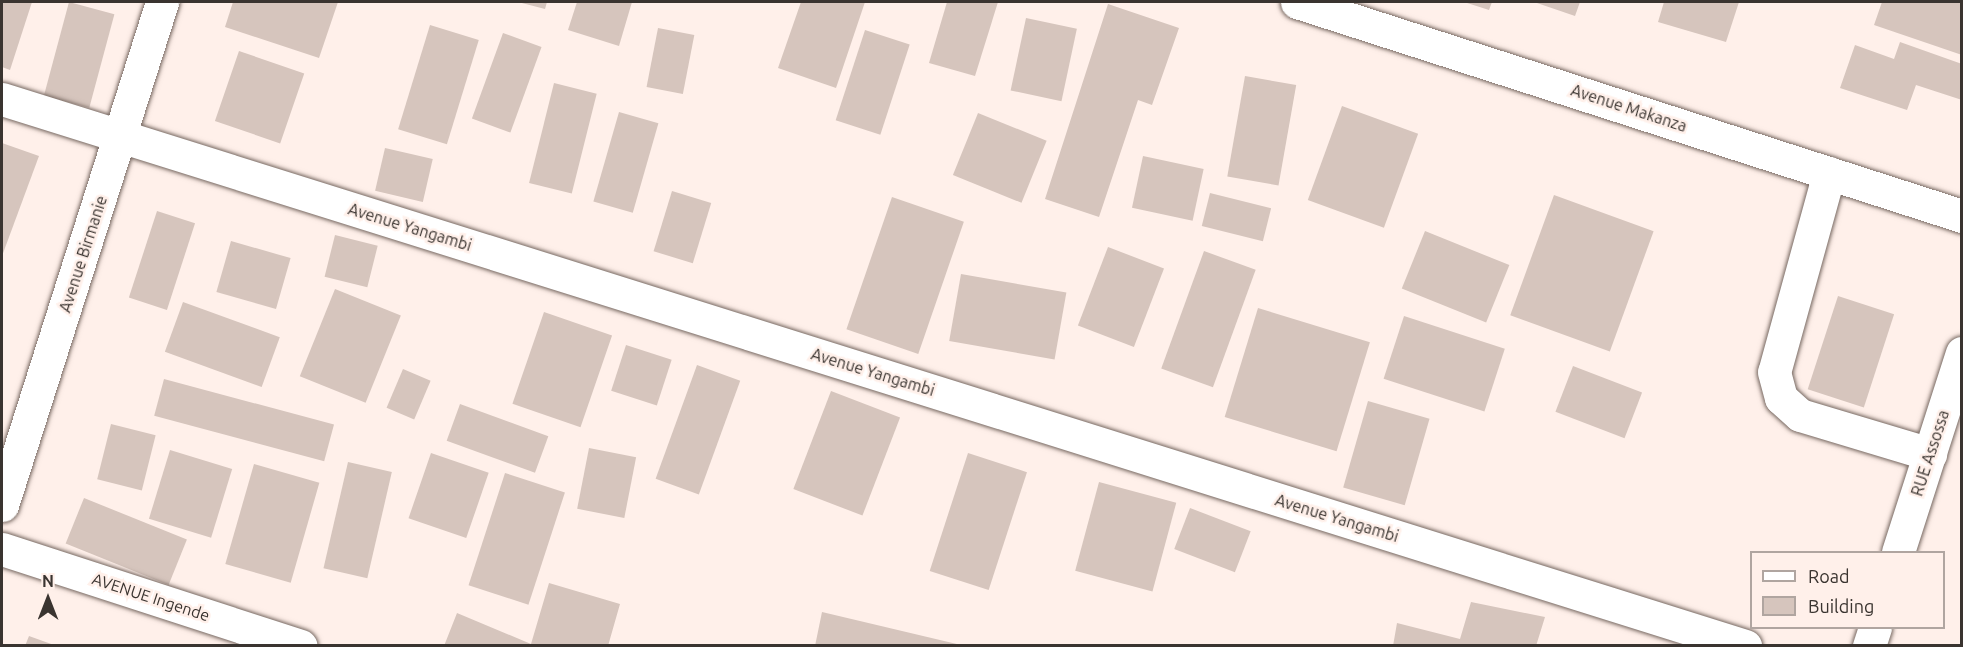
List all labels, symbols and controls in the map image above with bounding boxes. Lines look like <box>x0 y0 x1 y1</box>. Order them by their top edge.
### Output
street label: Avenue Makanza <box>1569 80 1689 136</box>
street label: Avenue Birmanie <box>55 193 111 315</box>
street label: Avenue Yangambi <box>346 199 474 255</box>
street label: Avenue Yangambi <box>809 344 937 400</box>
street label: RUE Assossa <box>1907 407 1953 499</box>
street label: Avenue Yangambi <box>1273 490 1401 546</box>
legend <box>1750 551 1945 629</box>
text: Road <box>1808 566 1850 586</box>
north arrow <box>18 569 78 629</box>
street label: AVENUE Ingende <box>90 569 212 625</box>
text: N <box>42 572 54 590</box>
text: Building <box>1808 596 1874 616</box>

